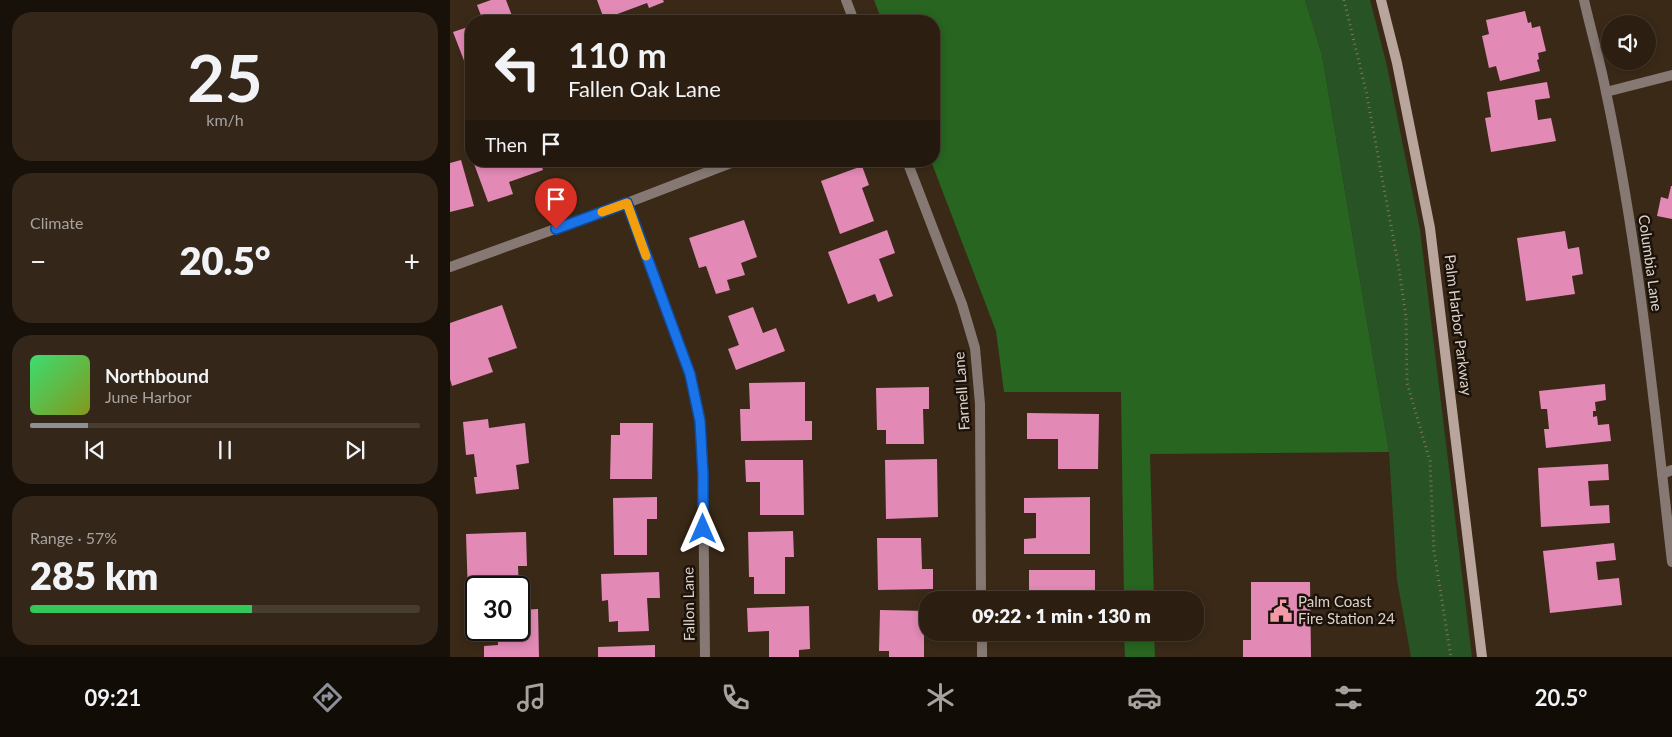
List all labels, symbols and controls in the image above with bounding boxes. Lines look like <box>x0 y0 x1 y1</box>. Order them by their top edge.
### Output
map controls <box>1601 15 1656 70</box>
button: sound <box>1601 15 1656 70</box>
text: 110 m <box>568 33 667 75</box>
icon: left <box>485 35 550 100</box>
text: 25 <box>187 38 263 116</box>
text: Fallen Oak Lane <box>568 75 721 102</box>
text: km/h <box>206 110 244 129</box>
icon: arrive <box>537 130 565 158</box>
text: Then <box>485 133 527 156</box>
pin <box>535 178 577 229</box>
icon: arrive <box>542 185 570 213</box>
text: Climate <box>30 213 83 232</box>
street label: Columbia Lane <box>1635 213 1667 312</box>
text: 20.5° <box>179 237 271 283</box>
text: − <box>30 244 46 278</box>
text: + <box>404 244 420 278</box>
street label: Palm Harbor Parkway <box>1441 253 1477 397</box>
street label: Farnell Lane <box>949 351 973 431</box>
text: Northbound <box>105 364 209 387</box>
text: June Harbor <box>105 387 192 406</box>
icon: previous <box>81 436 109 464</box>
icon: pause <box>211 436 239 464</box>
icon: next <box>341 436 369 464</box>
position arrow <box>676 502 728 554</box>
text: Range · 57% <box>30 528 117 547</box>
text: 285 km <box>30 552 158 598</box>
street label: Fallon Lane <box>678 567 698 641</box>
speed limit sign: 30 <box>465 576 530 641</box>
place label: Palm Coast Fire Station 24 <box>1298 592 1395 627</box>
public building icon: Palm Coast Fire Station 24 <box>1268 598 1294 624</box>
text: 09:22 · 1 min · 130 m <box>972 604 1151 627</box>
icon: directions <box>310 680 345 715</box>
icon: music <box>514 680 549 715</box>
icon: phone <box>718 680 753 715</box>
icon: climate <box>923 680 958 715</box>
icon: car <box>1127 680 1162 715</box>
icon: filters <box>1331 680 1366 715</box>
text: 09:21 <box>85 684 141 711</box>
text: 20.5° <box>1535 684 1587 711</box>

